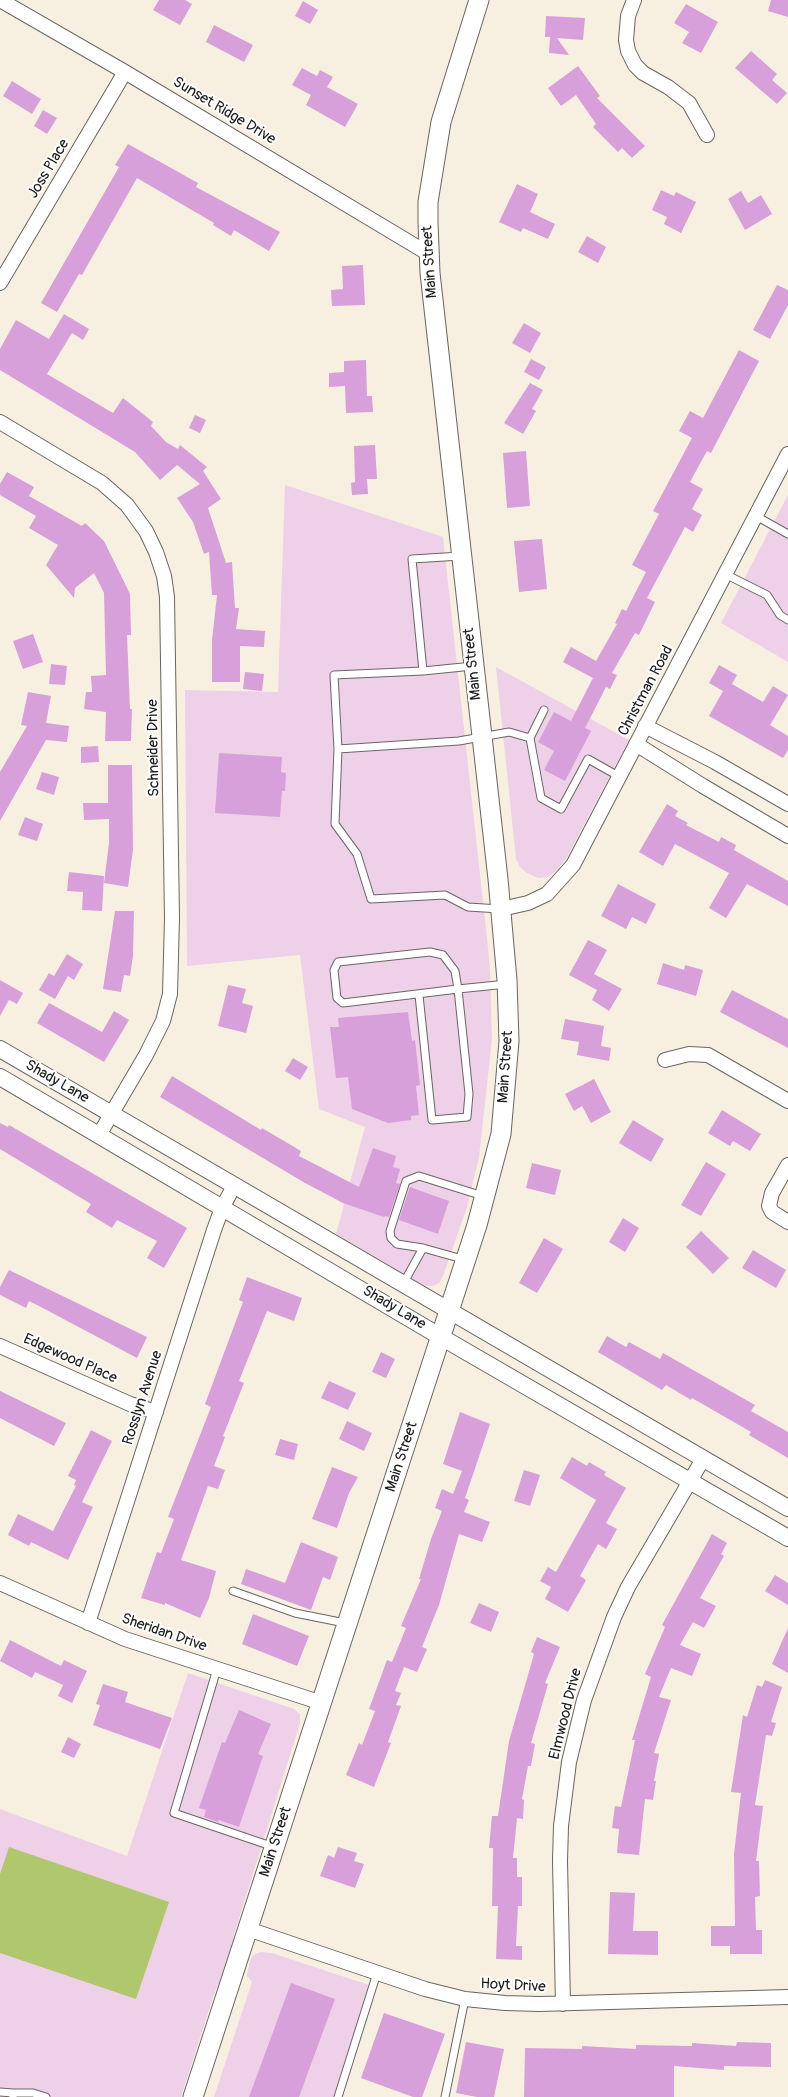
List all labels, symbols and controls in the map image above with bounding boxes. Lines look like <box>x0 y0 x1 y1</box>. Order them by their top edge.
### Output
street label: Sunset Ridge Drive <box>169 73 279 149</box>
street label: Joss Place <box>24 136 74 202</box>
street label: Main Street <box>418 225 442 299</box>
street label: Main Street <box>460 627 486 701</box>
street label: Christman Road <box>615 643 677 739</box>
street label: Schneider Drive <box>144 699 164 797</box>
street label: Main Street <box>494 1030 518 1104</box>
street label: Shady Lane <box>22 1057 92 1107</box>
street label: Shady Lane <box>359 1282 429 1334</box>
street label: Edgewood Place <box>20 1330 120 1388</box>
street label: Rosslyn Avenue <box>119 1349 167 1447</box>
street label: Main Street <box>382 1420 422 1494</box>
street label: Sheridan Drive <box>119 1610 209 1656</box>
street label: Elmwood Drive <box>546 1666 586 1762</box>
street label: Main Street <box>256 1805 296 1879</box>
street label: Hoyt Drive <box>480 1975 546 1997</box>

